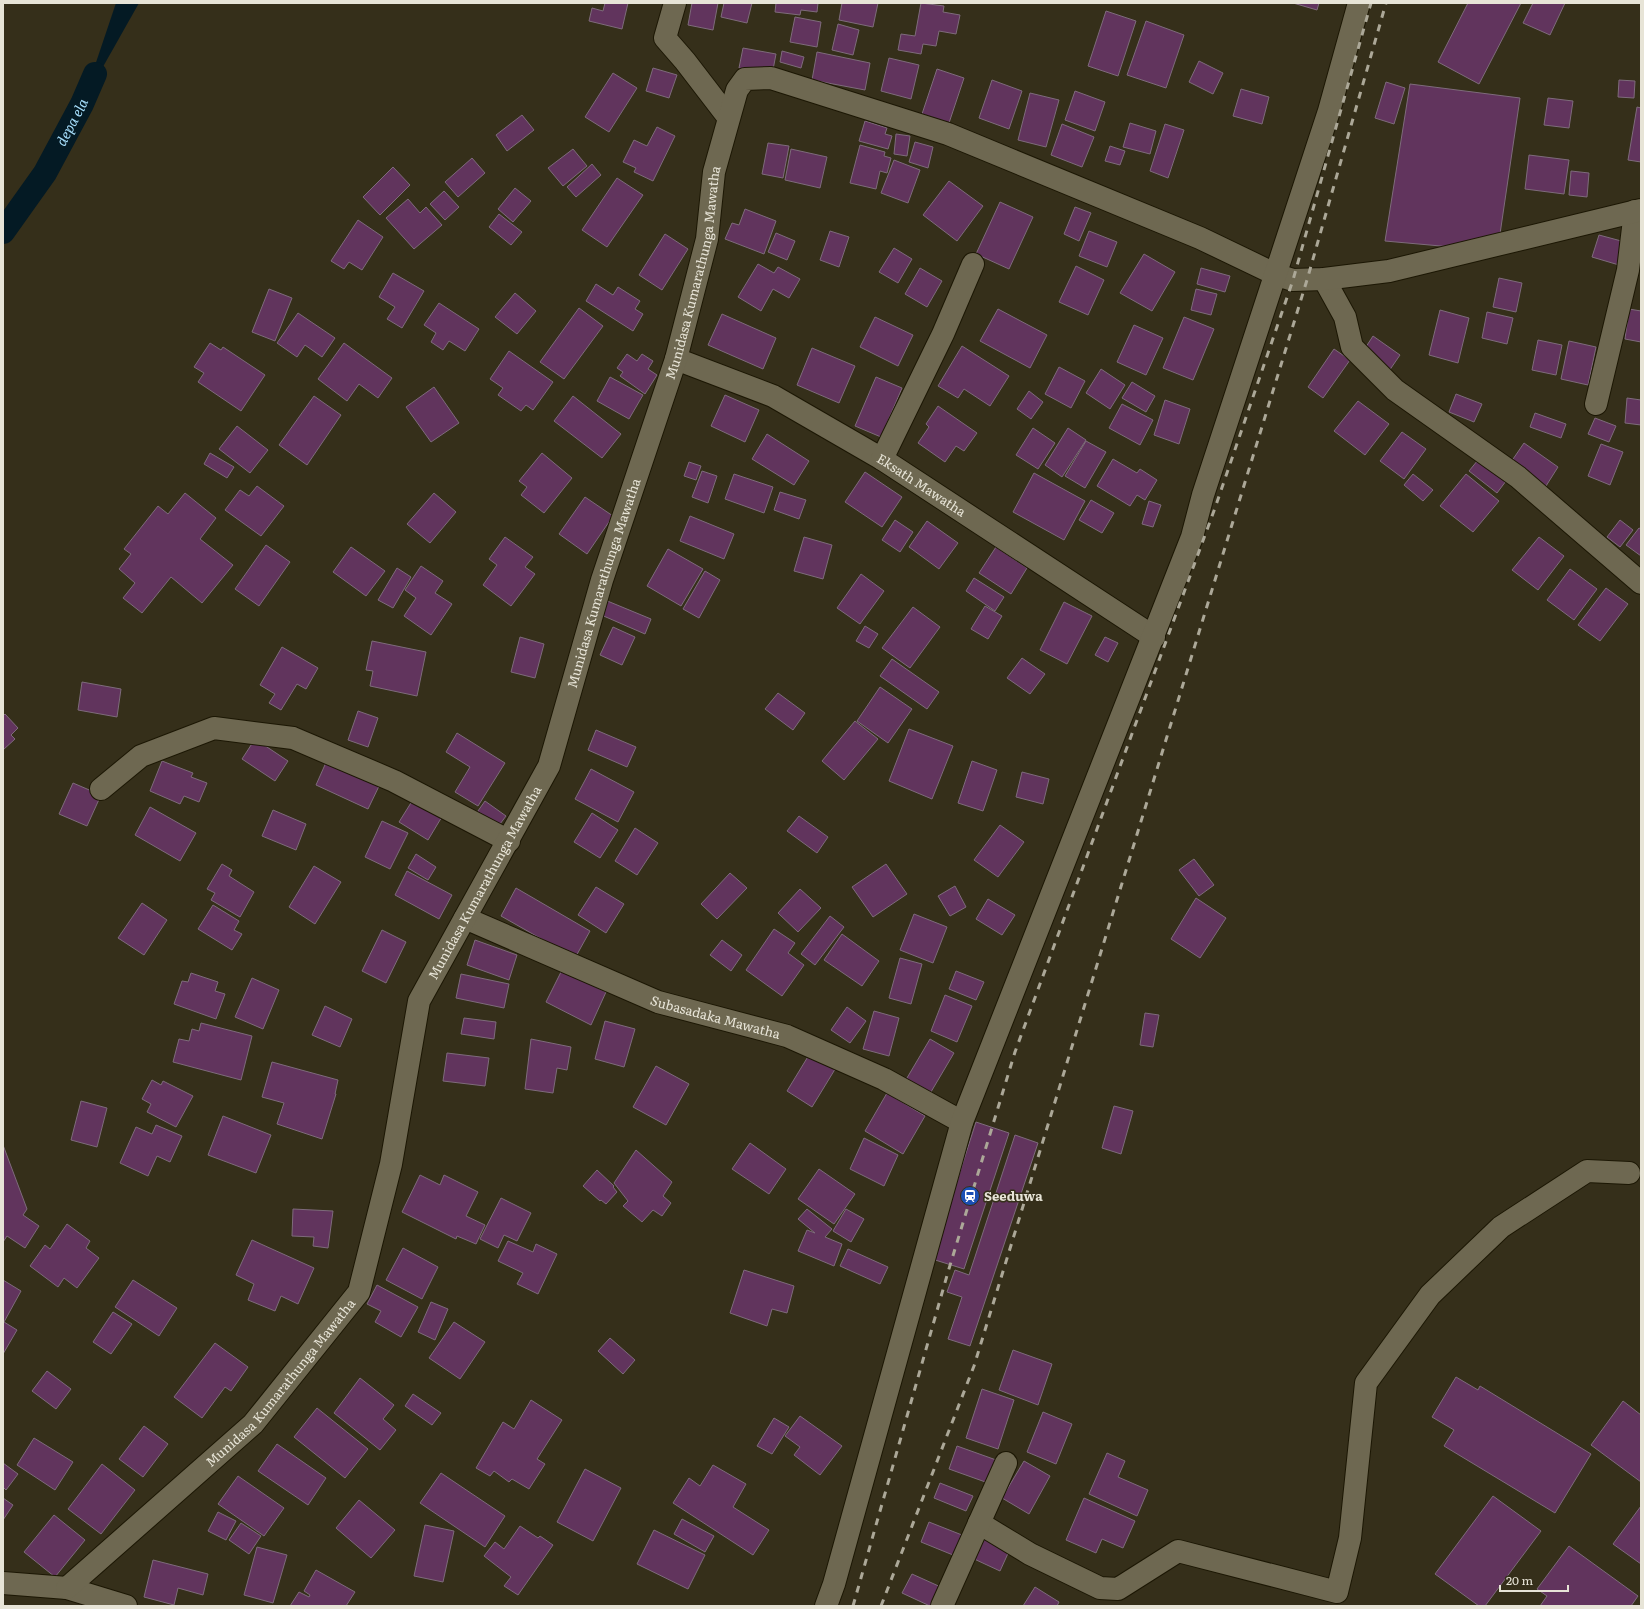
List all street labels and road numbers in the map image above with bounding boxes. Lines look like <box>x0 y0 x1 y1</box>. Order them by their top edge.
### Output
street label: Munidasa Kumarathunga Mawatha <box>660 163 724 382</box>
street label: Eksath Mawatha <box>874 448 970 521</box>
street label: Munidasa Kumarathunga Mawatha <box>562 476 644 690</box>
street label: Munidasa Kumarathunga Mawatha <box>423 782 545 983</box>
street label: Subasadaka Mawatha <box>648 990 783 1043</box>
street label: Munidasa Kumarathunga Mawatha <box>201 1294 359 1471</box>

